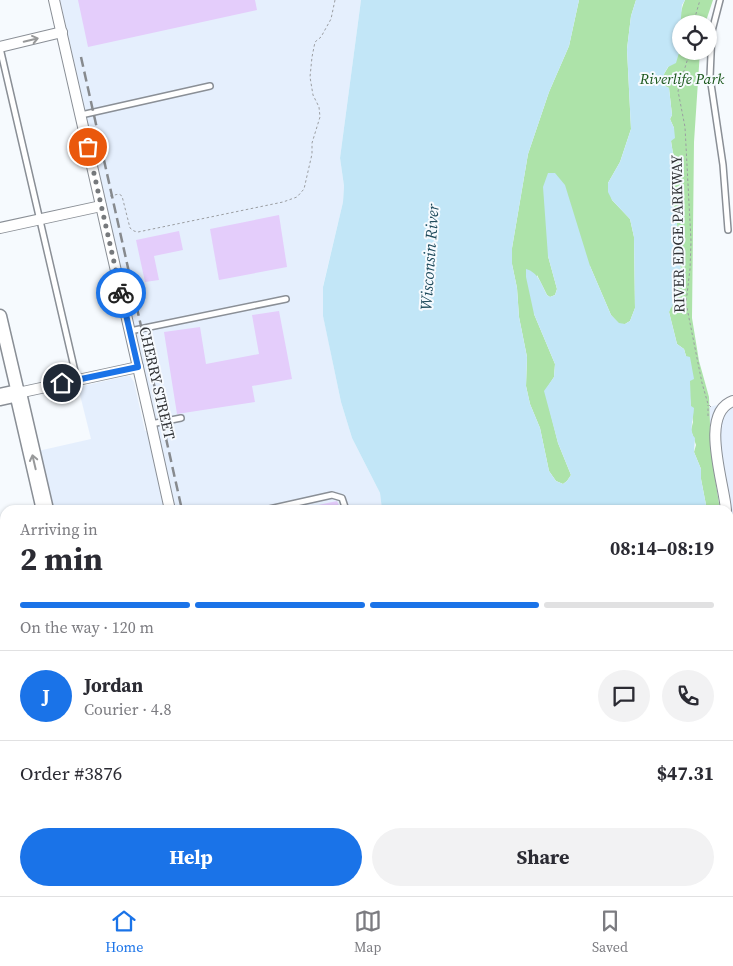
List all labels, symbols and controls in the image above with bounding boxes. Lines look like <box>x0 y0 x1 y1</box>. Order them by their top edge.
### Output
map controls <box>672 15 717 60</box>
button: locate <box>672 15 717 60</box>
one-way arrow <box>22 35 38 44</box>
park label: Riverlife Park <box>639 68 725 89</box>
pin <box>67 126 109 168</box>
icon: bag <box>74 133 102 161</box>
street label: RIVER EDGE PARKWAY <box>666 154 689 313</box>
water label: Wisconsin River <box>414 203 444 311</box>
courier <box>96 268 146 318</box>
icon: bike <box>107 279 135 307</box>
street label: CHERRY STREET <box>134 324 181 441</box>
pin <box>41 362 83 404</box>
icon: home <box>48 369 76 397</box>
one-way arrow <box>29 455 38 471</box>
text: Arriving in <box>20 518 98 540</box>
text: 08:14–08:19 <box>610 535 714 561</box>
text: 2 min <box>20 537 103 581</box>
text: On the way · 120 m <box>20 616 154 638</box>
button: chat <box>598 670 650 722</box>
button: phone <box>662 670 714 722</box>
text: Jordan <box>84 672 143 698</box>
text: J <box>42 683 50 709</box>
text: Courier · 4.8 <box>84 698 172 720</box>
text: Order #3876 <box>20 760 122 786</box>
text: $47.31 <box>657 760 714 786</box>
button: Help <box>20 828 362 886</box>
button: Share <box>372 828 714 886</box>
tab: Home <box>105 907 143 957</box>
tab: Map <box>354 907 382 957</box>
tab: Saved <box>592 907 628 957</box>

